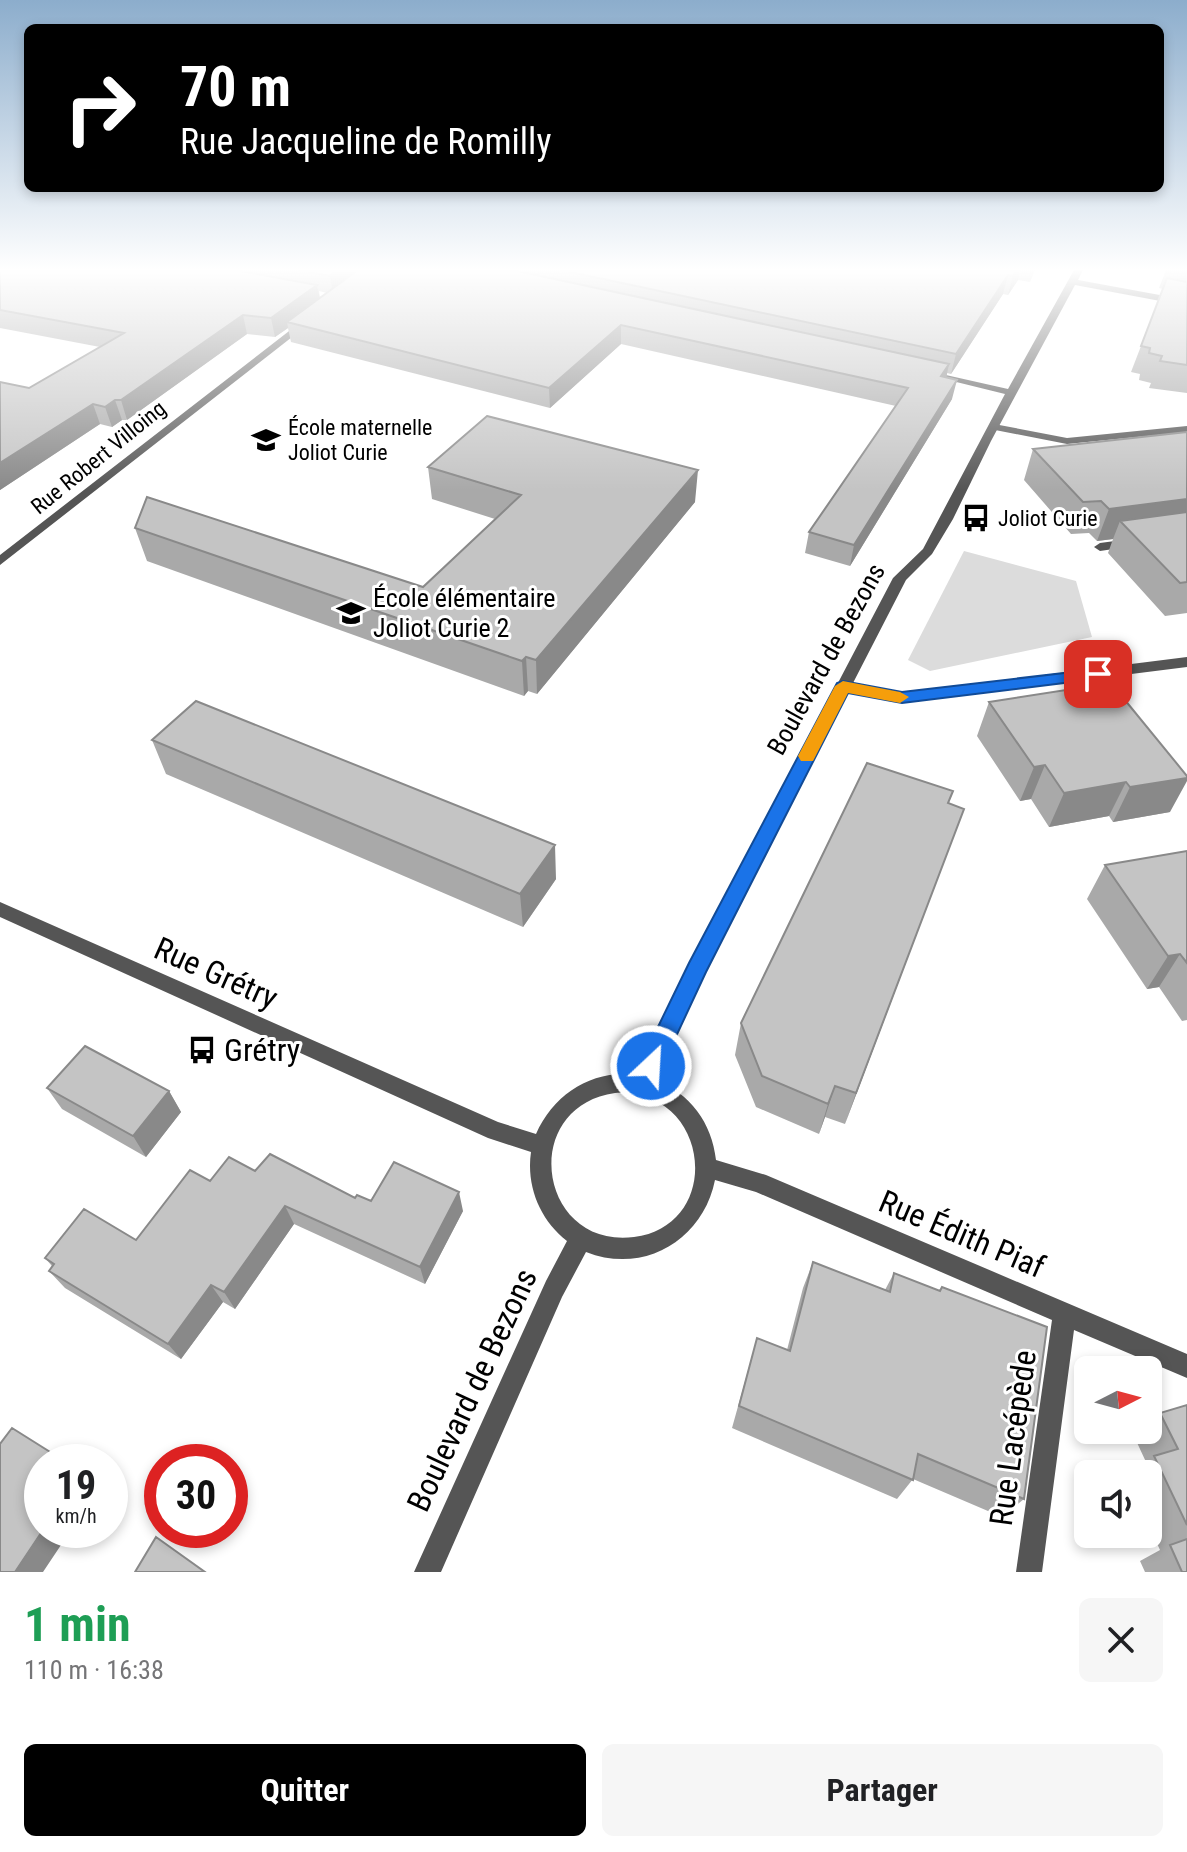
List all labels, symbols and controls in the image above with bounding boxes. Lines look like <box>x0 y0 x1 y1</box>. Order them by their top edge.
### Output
text: 70 m <box>180 54 291 120</box>
icon: right <box>48 56 152 160</box>
text: Rue Jacqueline de Romilly <box>180 121 551 163</box>
street label: Rue Robert Villoing <box>26 396 170 519</box>
place label: École maternelle Joliot Curie <box>288 415 432 465</box>
school or university icon: École maternelle Joliot Curie <box>251 425 281 455</box>
bus stop icon: Joliot Curie <box>961 503 991 533</box>
place label: Joliot Curie <box>998 506 1098 531</box>
street label: Boulevard de Bezons <box>761 558 891 760</box>
place label: École élémentaire Joliot Curie 2 <box>373 583 556 643</box>
school or university icon: École élémentaire Joliot Curie 2 <box>336 598 366 628</box>
pin <box>1064 640 1132 708</box>
icon: arrive <box>1076 652 1120 696</box>
street label: Rue Grétry <box>148 929 284 1017</box>
position arrow <box>609 1024 693 1108</box>
place label: Grétry <box>224 1031 300 1069</box>
bus stop icon: Grétry <box>187 1035 217 1065</box>
street label: Rue Édith Piaf <box>873 1182 1051 1286</box>
street label: Boulevard de Bezons <box>399 1263 545 1517</box>
street label: Rue Lacépède <box>982 1348 1044 1528</box>
north arrow <box>1074 1356 1162 1444</box>
map controls <box>1074 1356 1162 1548</box>
speed limit sign: 30 <box>144 1444 248 1548</box>
button: sound <box>1074 1460 1162 1548</box>
text: 19 <box>56 1462 96 1509</box>
text: km/h <box>55 1504 97 1528</box>
text: 1 min <box>24 1596 131 1653</box>
button: close <box>1079 1598 1163 1682</box>
text: 110 m · 16:38 <box>24 1655 164 1685</box>
button: Quitter <box>24 1744 586 1836</box>
button: Partager <box>602 1744 1163 1836</box>

